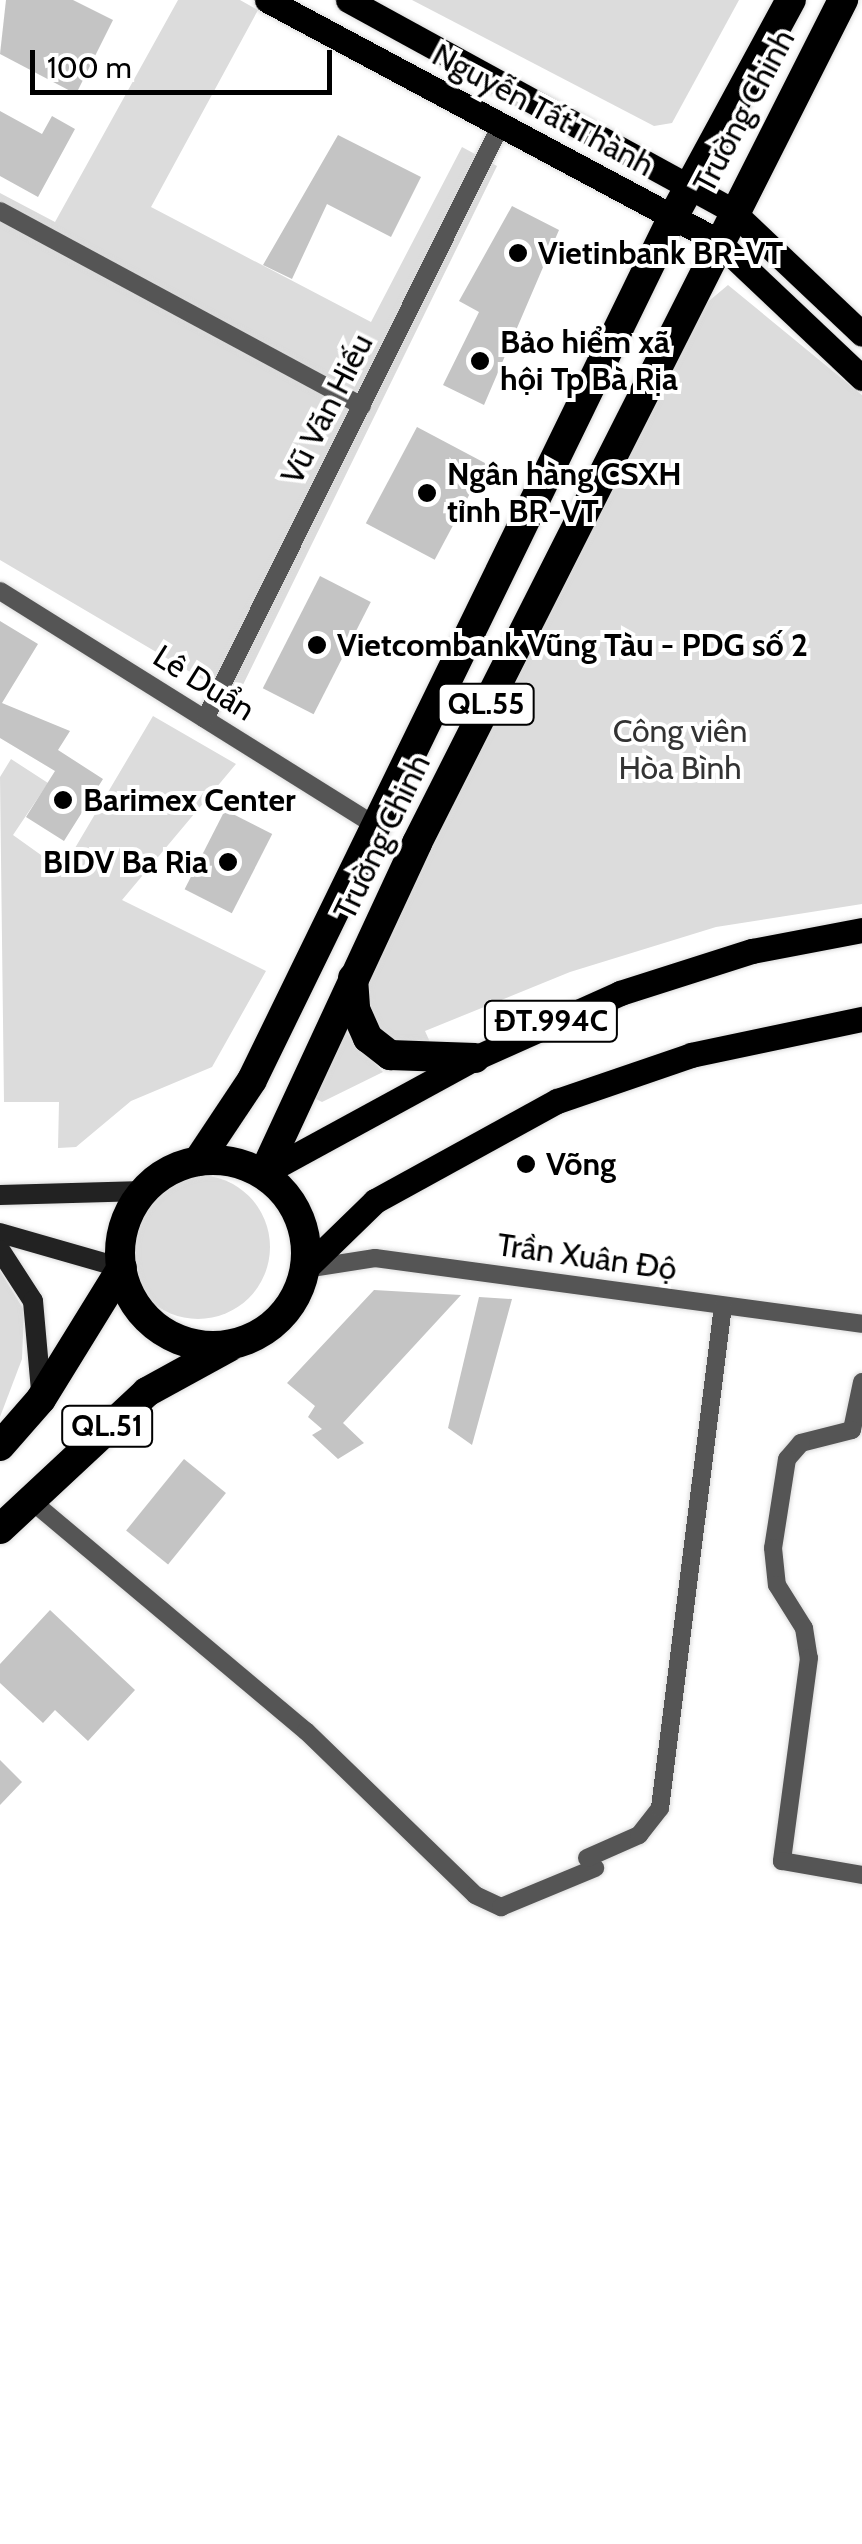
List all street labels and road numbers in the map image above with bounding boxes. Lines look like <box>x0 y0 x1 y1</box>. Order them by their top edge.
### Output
street label: Trường Chinh <box>685 23 803 199</box>
street label: Nguyễn Tất Thành <box>426 36 660 184</box>
street label: Vũ Văn Hiếu <box>273 328 381 490</box>
street label: Lê Duẩn <box>146 637 262 729</box>
road number: QL.55 <box>436 679 536 729</box>
street label: Trường Chinh <box>326 748 438 926</box>
road number: ĐT.994C <box>484 996 618 1046</box>
street label: Trần Xuân Độ <box>495 1225 679 1289</box>
road number: QL.51 <box>59 1401 154 1451</box>

